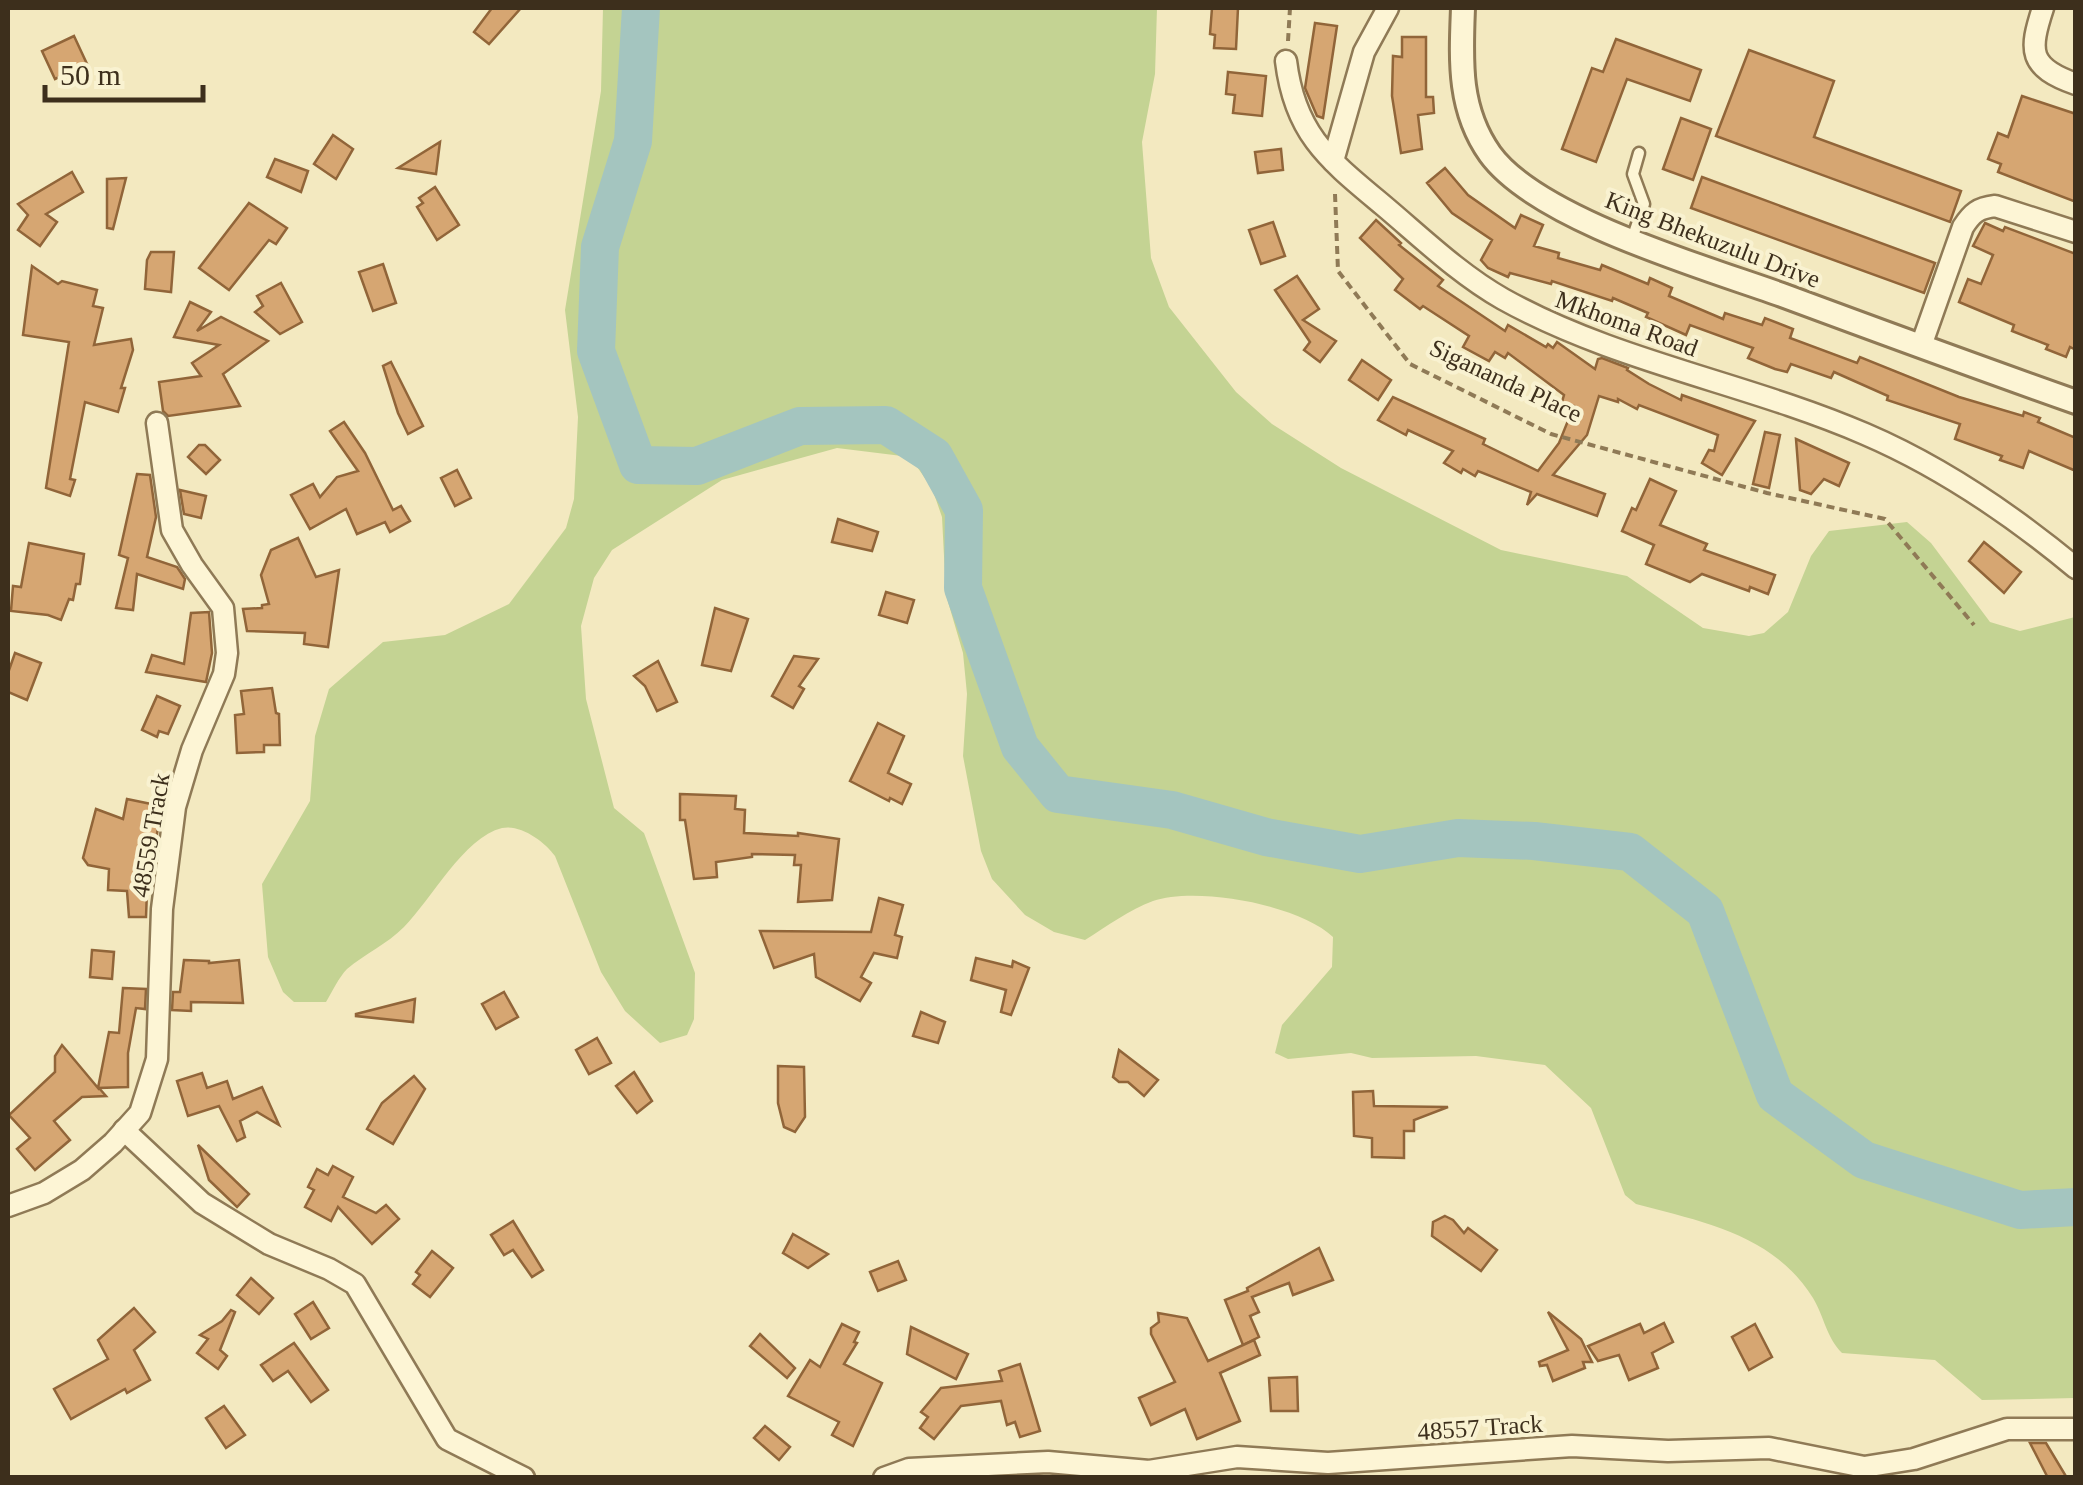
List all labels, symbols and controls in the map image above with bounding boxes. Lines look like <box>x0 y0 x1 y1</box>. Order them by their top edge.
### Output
scale bar <box>45 40 202 102</box>
text: 50 m <box>60 58 121 91</box>
street label: King Bhekuzulu Drive <box>1602 186 1824 293</box>
street label: Mkhoma Road <box>1552 285 1702 362</box>
street label: Sigananda Place <box>1426 333 1586 427</box>
street label: 48559 Track <box>126 770 175 899</box>
street label: 48557 Track <box>1416 1410 1544 1445</box>

